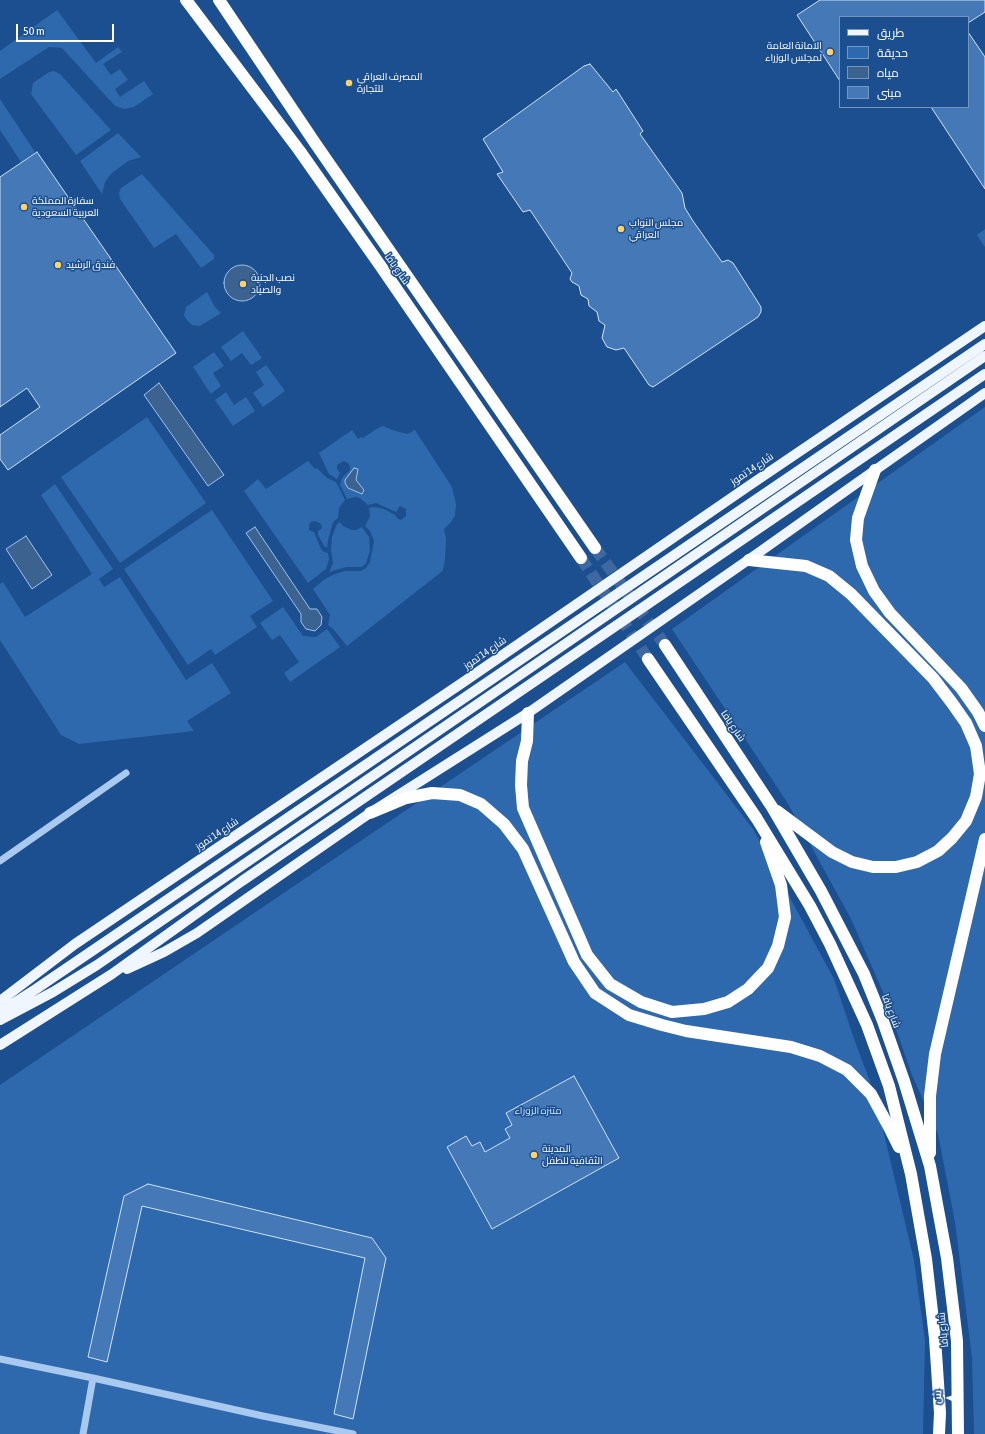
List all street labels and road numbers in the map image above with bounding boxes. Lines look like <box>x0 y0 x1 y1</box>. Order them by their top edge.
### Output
street label: شارع يافا <box>382 251 412 287</box>
street label: شارع 14 تموز <box>728 450 776 488</box>
street label: شارع 14 تموز <box>461 634 509 672</box>
street label: شارع يافا <box>718 708 748 744</box>
street label: شارع 14 تموز <box>193 815 241 853</box>
street label: شارع يافا <box>879 992 903 1030</box>
street label: شارع يافا <box>935 1312 951 1348</box>

